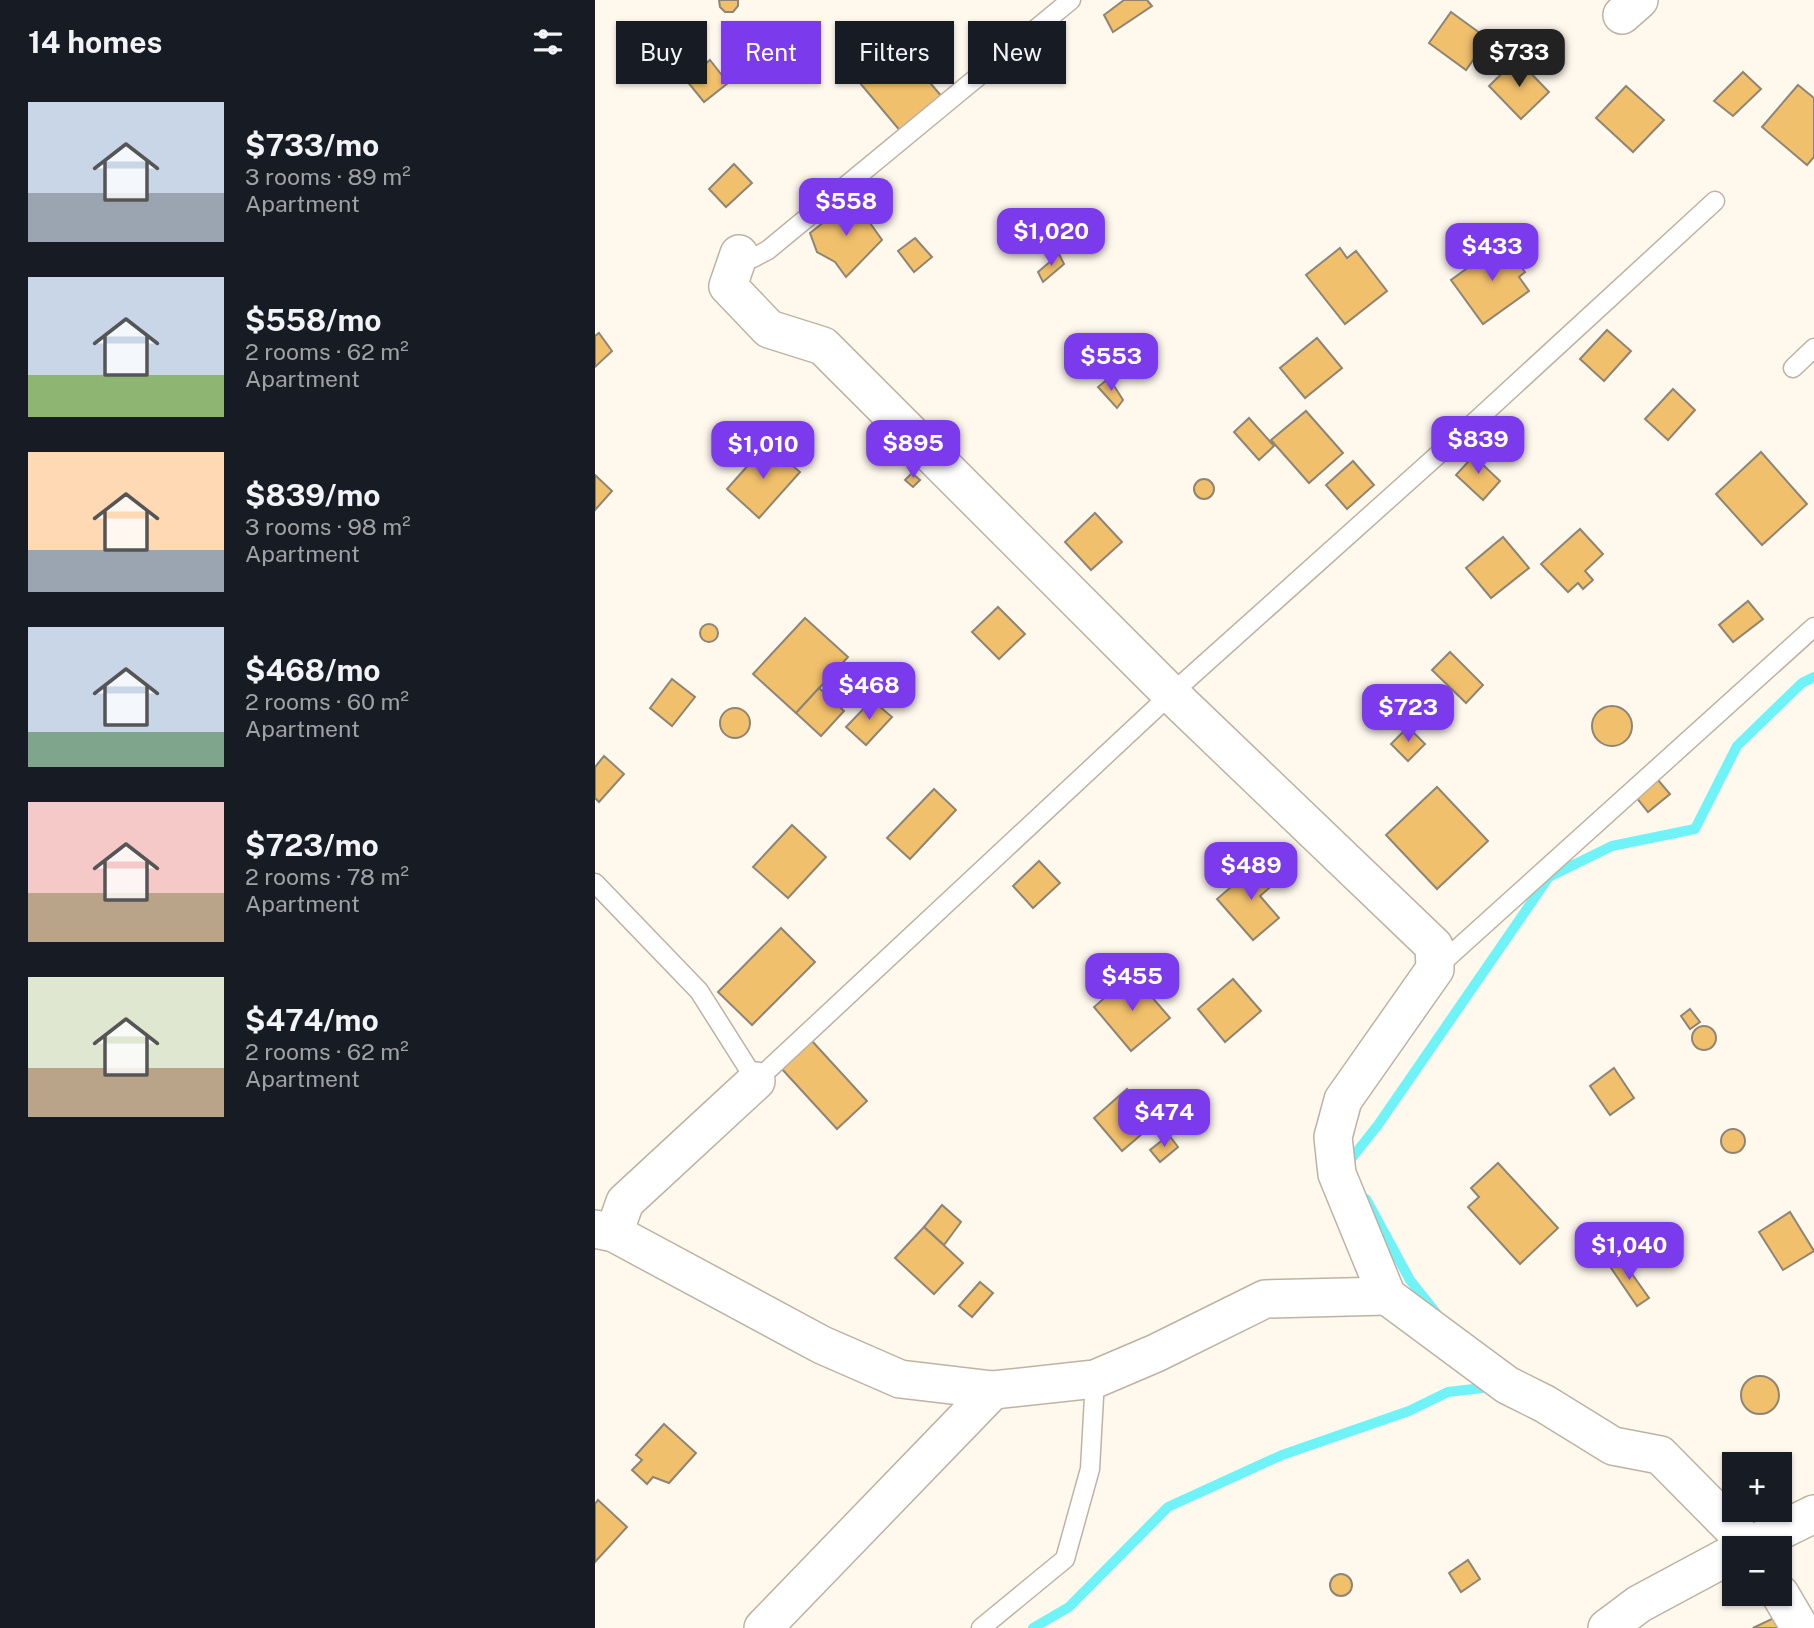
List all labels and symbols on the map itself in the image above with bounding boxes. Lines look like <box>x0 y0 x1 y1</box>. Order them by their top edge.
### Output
pin: $733 <box>1478 29 1560 89</box>
pin: $558 <box>805 178 887 238</box>
pin: $1,020 <box>994 208 1108 268</box>
pin: $433 <box>1451 224 1533 283</box>
pin: $553 <box>1070 334 1152 393</box>
pin: $839 <box>1437 416 1519 476</box>
pin: $895 <box>872 420 954 480</box>
pin: $1,010 <box>706 421 820 481</box>
pin: $468 <box>828 662 910 722</box>
pin: $723 <box>1367 684 1449 744</box>
pin: $489 <box>1210 842 1292 902</box>
pin: $455 <box>1091 954 1173 1013</box>
pin: $474 <box>1123 1090 1205 1149</box>
pin: $1,040 <box>1572 1222 1686 1282</box>

